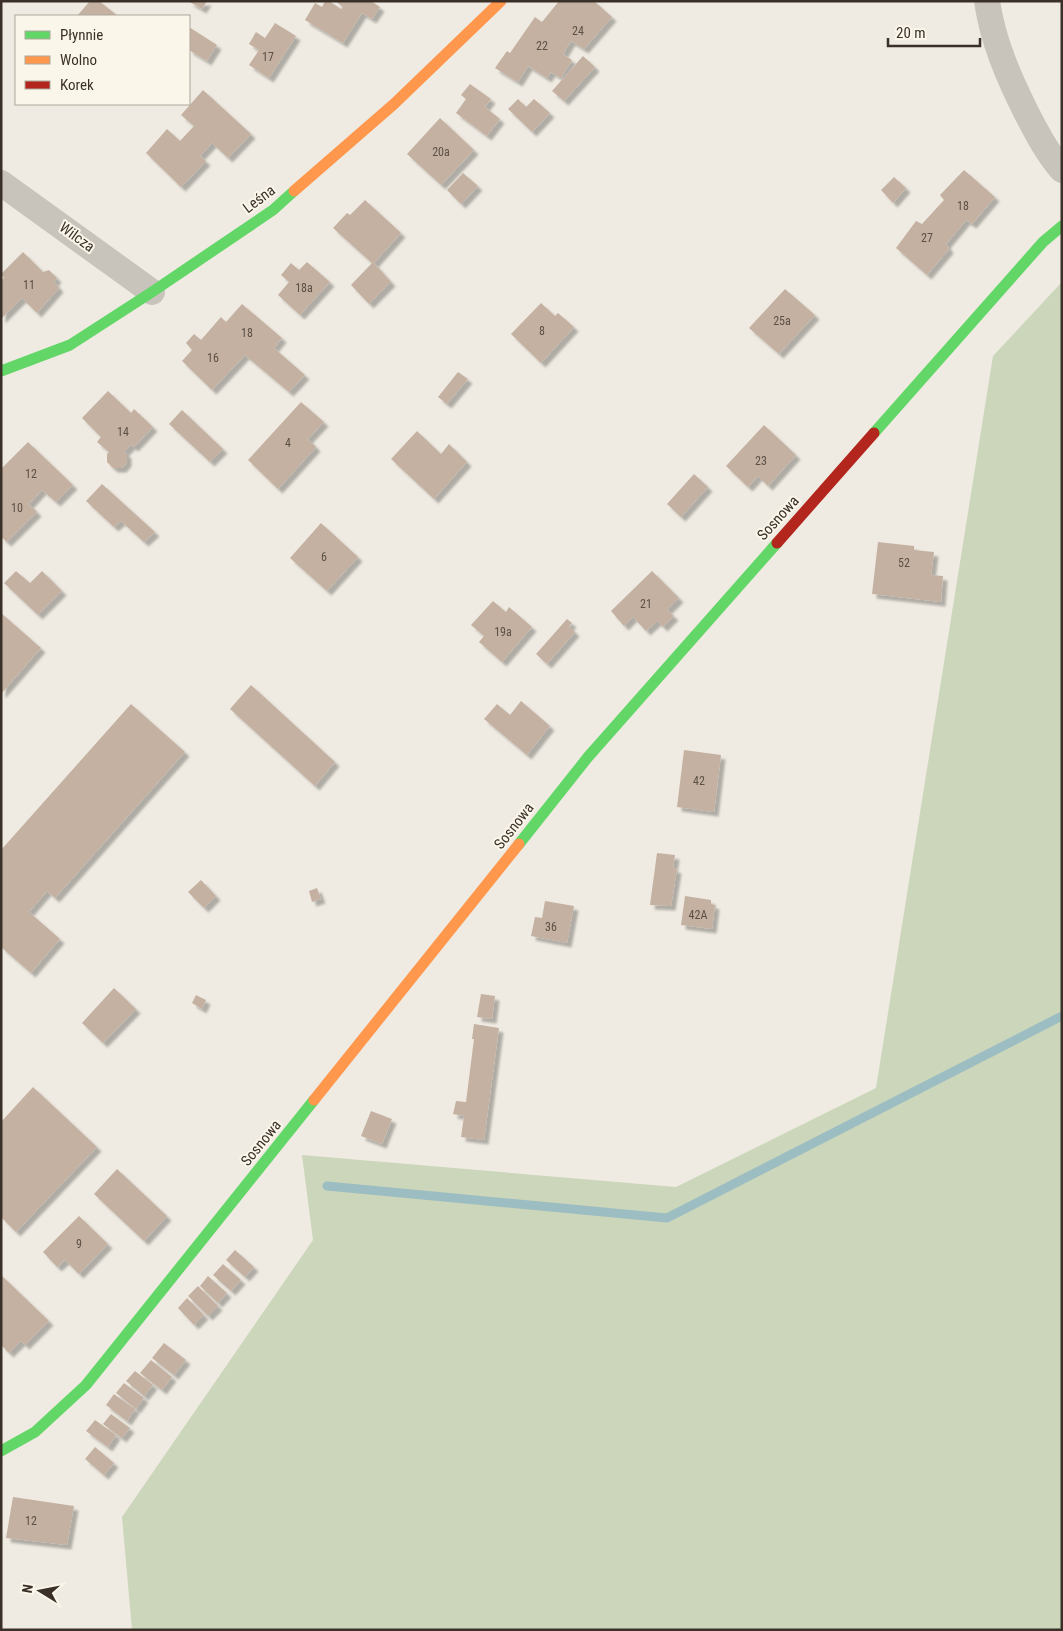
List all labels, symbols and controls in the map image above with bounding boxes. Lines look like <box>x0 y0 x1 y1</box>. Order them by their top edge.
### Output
legend <box>15 15 190 105</box>
scale bar <box>888 15 980 47</box>
house number: 24 <box>572 24 584 38</box>
text: 20 m <box>896 24 926 42</box>
text: Płynnie <box>60 26 103 44</box>
house number: 22 <box>536 39 548 53</box>
house number: 17 <box>262 50 274 64</box>
text: Wolno <box>60 51 97 69</box>
text: Korek <box>60 76 94 94</box>
house number: 20a <box>432 145 450 159</box>
street label: Leśna <box>239 181 279 217</box>
house number: 18 <box>957 199 969 213</box>
street label: Wilcza <box>56 218 98 256</box>
house number: 27 <box>921 231 933 245</box>
house number: 11 <box>23 278 35 292</box>
house number: 18a <box>295 281 313 295</box>
house number: 25a <box>773 314 791 328</box>
house number: 8 <box>539 324 545 338</box>
house number: 18 <box>241 326 253 340</box>
house number: 16 <box>207 351 219 365</box>
house number: 14 <box>117 425 129 439</box>
house number: 4 <box>285 436 291 450</box>
house number: 23 <box>755 454 767 468</box>
house number: 12 <box>25 467 37 481</box>
street label: Sosnowa <box>753 492 803 544</box>
house number: 10 <box>11 501 23 515</box>
house number: 6 <box>321 550 327 564</box>
house number: 52 <box>898 556 910 570</box>
house number: 21 <box>640 597 652 611</box>
house number: 19a <box>494 625 512 639</box>
house number: 42 <box>693 774 705 788</box>
street label: Sosnowa <box>490 799 538 853</box>
house number: 42A <box>689 908 707 922</box>
house number: 36 <box>545 920 557 934</box>
street label: Sosnowa <box>237 1116 285 1170</box>
house number: 9 <box>76 1237 82 1251</box>
house number: 12 <box>25 1514 37 1528</box>
north arrow <box>15 1566 65 1616</box>
text: N <box>19 1583 36 1594</box>

